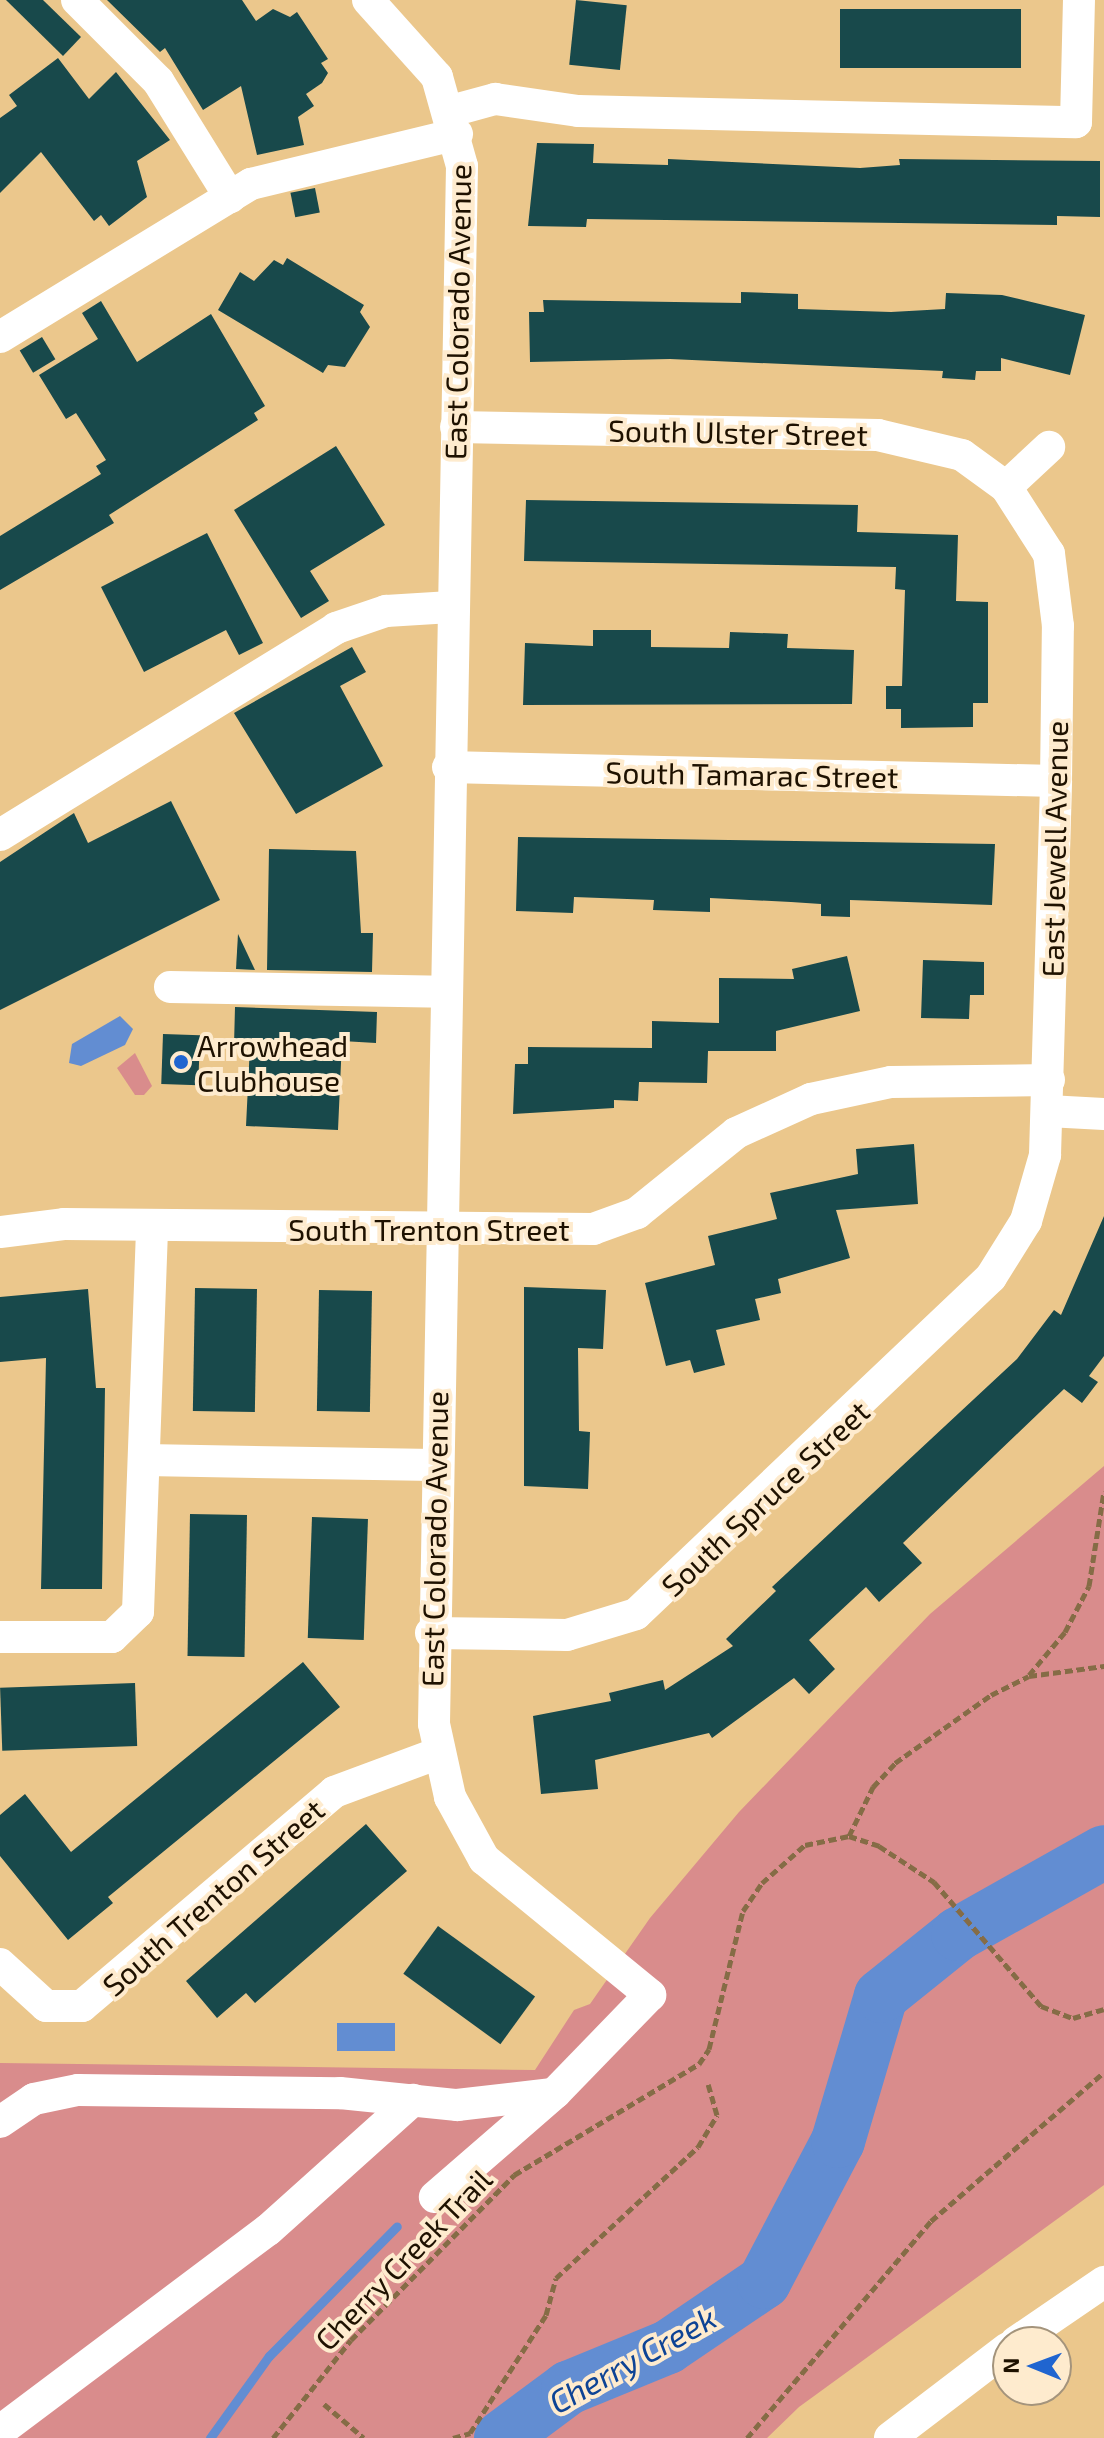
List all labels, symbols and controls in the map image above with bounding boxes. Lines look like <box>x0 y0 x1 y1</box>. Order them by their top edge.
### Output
street label: East Colorado Avenue <box>436 163 478 461</box>
street label: South Ulster Street <box>608 412 868 452</box>
street label: East Jewell Avenue <box>1034 719 1074 979</box>
street label: South Tamarac Street <box>605 753 899 795</box>
place label: Arrowhead Clubhouse <box>197 1027 348 1098</box>
marker: Arrowhead Clubhouse <box>172 1053 190 1071</box>
street label: South Trenton Street <box>288 1211 570 1247</box>
street label: East Colorado Avenue <box>413 1390 455 1688</box>
street label: South Spruce Street <box>654 1393 876 1603</box>
street label: South Trenton Street <box>95 1791 331 2003</box>
street label: Cherry Creek Trail <box>307 2160 499 2358</box>
water label: Cherry Creek <box>542 2297 722 2421</box>
north arrow <box>992 2326 1072 2406</box>
text: N <box>997 2357 1023 2374</box>

